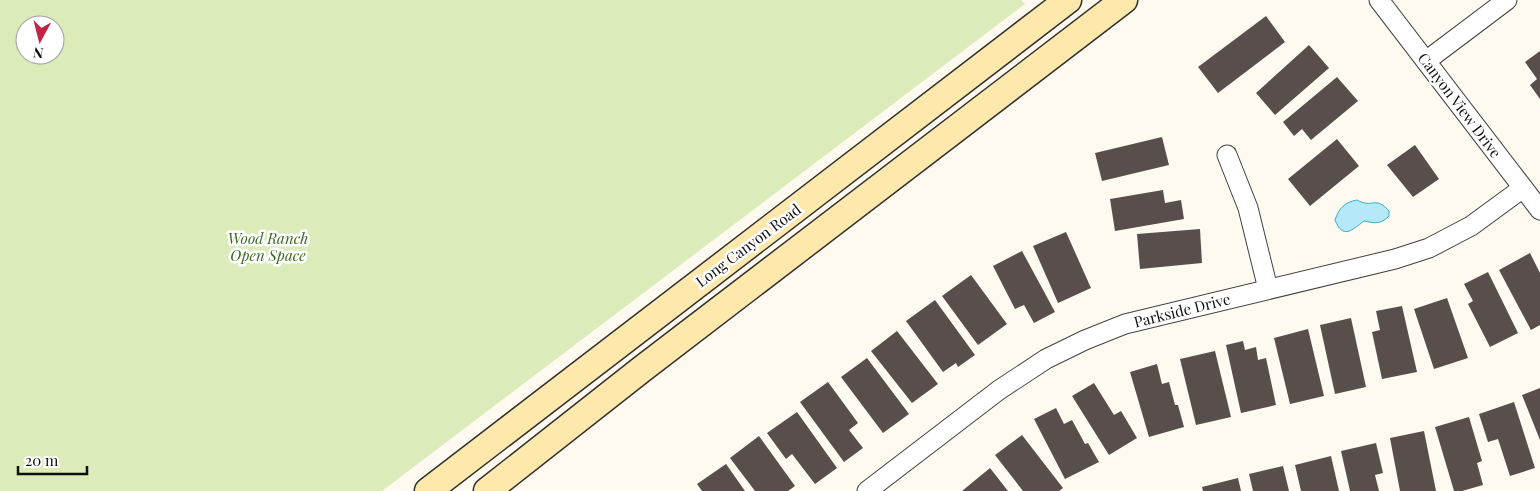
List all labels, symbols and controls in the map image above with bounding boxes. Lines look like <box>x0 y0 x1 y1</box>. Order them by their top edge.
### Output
north arrow <box>15 15 65 65</box>
text: N <box>32 43 45 63</box>
street label: Canyon View Drive <box>1414 48 1506 162</box>
street label: Long Canyon Road <box>691 199 805 291</box>
park label: Wood Ranch Open Space <box>228 228 308 265</box>
street label: Parkside Drive <box>1132 288 1232 332</box>
scale bar <box>18 444 86 476</box>
text: 20 m <box>25 450 59 470</box>

